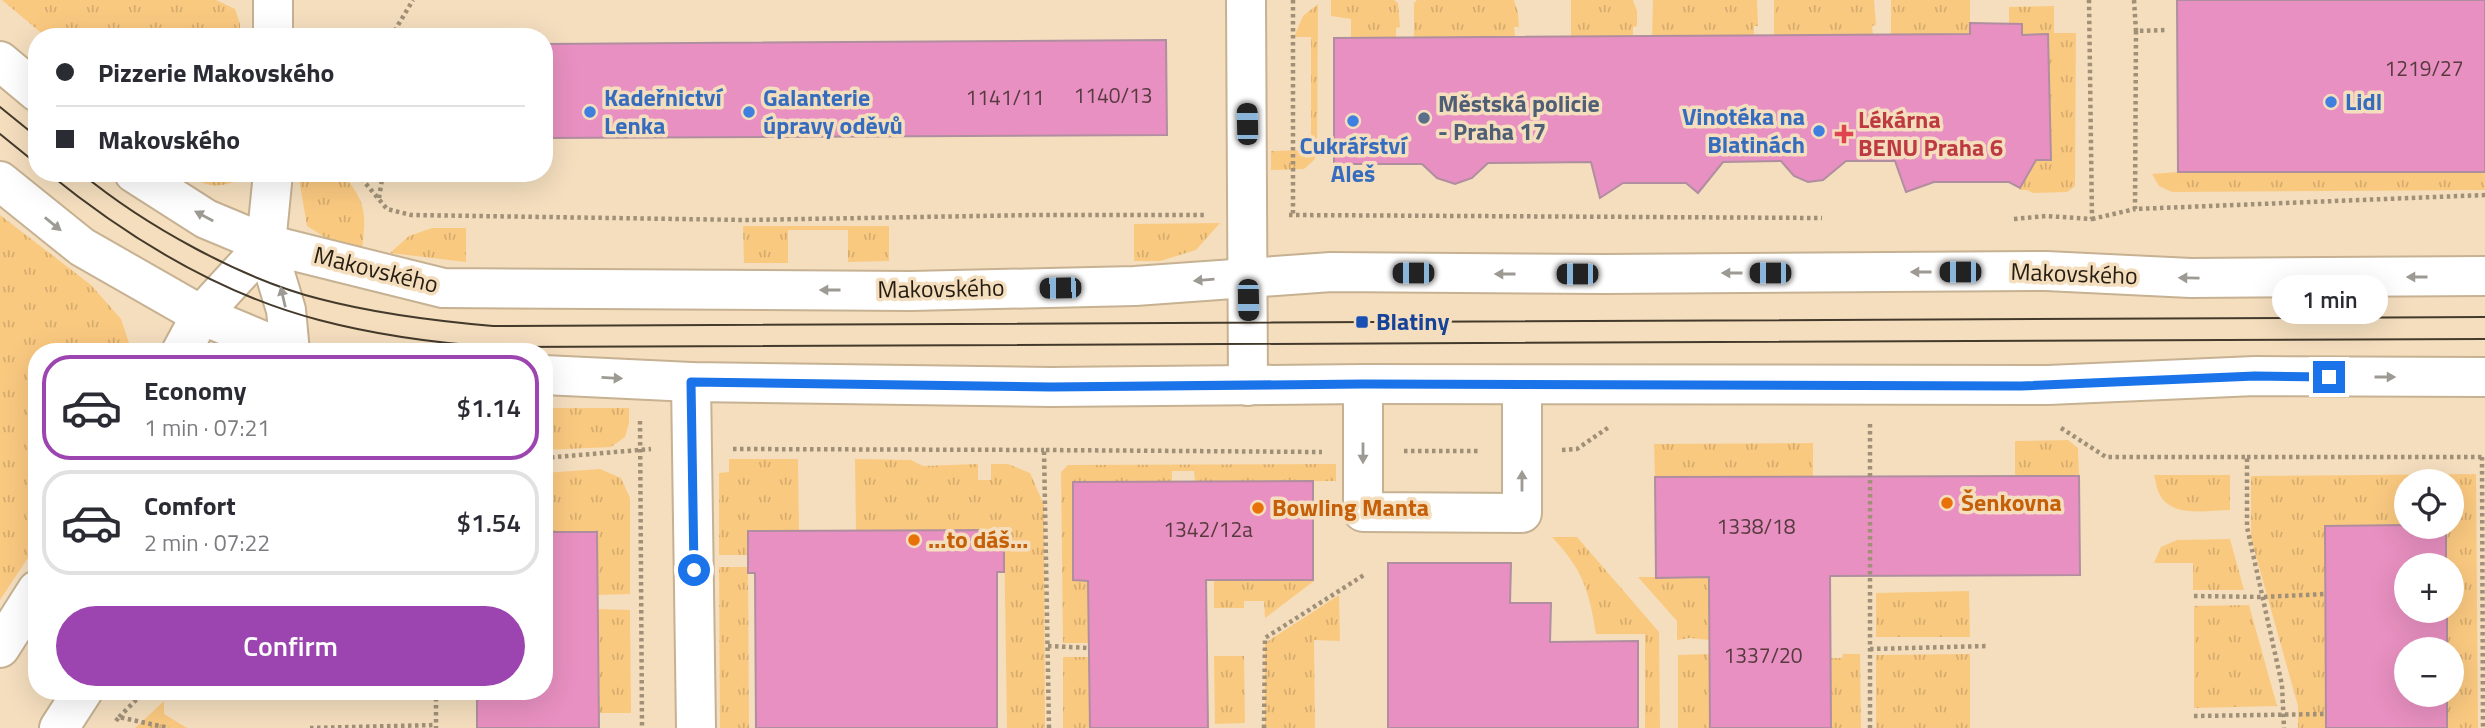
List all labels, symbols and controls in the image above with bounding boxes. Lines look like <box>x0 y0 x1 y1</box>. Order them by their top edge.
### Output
house number: 1219/27 <box>2384 52 2464 84</box>
text: Pizzerie Makovského <box>98 53 334 92</box>
place label: Kadeřnictví Lenka <box>604 79 724 143</box>
place label: Galanterie úpravy oděvů <box>763 79 903 143</box>
house number: 1140/13 <box>1073 79 1153 111</box>
house number: 1141/11 <box>965 81 1045 113</box>
place label: Lidl <box>2345 83 2382 119</box>
place label: Městská policie - Praha 17 <box>1438 85 1600 149</box>
marker: Lidl <box>2323 94 2339 110</box>
place label: Vinotéka na Blatinách <box>1682 98 1805 162</box>
place label: Lékárna BENU Praha 6 <box>1858 101 2003 165</box>
car <box>1237 103 1258 145</box>
marker: Kadeřnictví Lenka <box>582 104 598 120</box>
marker: Galanterie úpravy oděvů <box>741 104 757 120</box>
marker: Městská policie - Praha 17 <box>1416 110 1432 126</box>
marker: Cukrářství Aleš <box>1345 113 1361 129</box>
text: Makovského <box>98 120 240 159</box>
marker: Vinotéka na Blatinách <box>1811 123 1827 139</box>
marker: Lékárna BENU Praha 6 <box>1836 126 1852 142</box>
place label: Cukrářství Aleš <box>1300 127 1408 191</box>
one-way arrow <box>193 211 213 223</box>
one-way arrow <box>44 216 62 231</box>
street label: Makovského <box>310 236 442 302</box>
street label: Makovského <box>2010 253 2138 293</box>
car <box>1940 262 1982 283</box>
car <box>1393 263 1435 284</box>
car <box>1750 263 1792 284</box>
car <box>1557 264 1599 285</box>
one-way arrow <box>1910 266 1932 278</box>
one-way arrow <box>1721 267 1743 279</box>
one-way arrow <box>1494 268 1516 280</box>
street label: Makovského <box>877 269 1005 307</box>
one-way arrow <box>2406 271 2428 283</box>
one-way arrow <box>2178 272 2200 283</box>
one-way arrow <box>1193 275 1215 286</box>
callout: 1 min <box>2271 276 2387 324</box>
car <box>1039 277 1082 299</box>
car <box>1238 279 1259 321</box>
text: 1 min <box>2302 282 2358 317</box>
one-way arrow <box>819 284 841 296</box>
one-way arrow <box>277 286 288 308</box>
place label: Blatiny <box>1376 303 1449 339</box>
marker: Blatiny <box>1354 314 1370 330</box>
route end <box>2313 361 2345 393</box>
text: Economy <box>144 371 246 410</box>
one-way arrow <box>2375 371 2397 383</box>
one-way arrow <box>602 372 624 383</box>
icon: car <box>60 376 123 439</box>
text: $1.14 <box>457 388 521 427</box>
text: 1 min · 07:21 <box>144 410 270 445</box>
one-way arrow <box>1357 442 1369 464</box>
map controls <box>2394 469 2464 707</box>
button: locate <box>2394 469 2464 539</box>
one-way arrow <box>1516 470 1528 492</box>
place label: Šenkovna <box>1961 484 2062 520</box>
text: Comfort <box>144 486 236 525</box>
place label: Bowling Manta <box>1272 489 1429 525</box>
icon: car <box>60 491 123 554</box>
marker: Šenkovna <box>1939 495 1955 511</box>
marker: Bowling Manta <box>1250 500 1266 516</box>
text: $1.54 <box>457 503 521 542</box>
house number: 1338/18 <box>1716 510 1796 542</box>
house number: 1342/12a <box>1163 513 1253 545</box>
place label: …to dáš… <box>928 521 1028 557</box>
text: 2 min · 07:22 <box>144 525 270 560</box>
marker: …to dáš… <box>906 532 922 548</box>
button: + <box>2394 553 2464 623</box>
route start <box>678 554 710 586</box>
button: Confirm <box>56 606 525 686</box>
button: − <box>2394 637 2464 707</box>
house number: 1337/20 <box>1723 639 1803 671</box>

